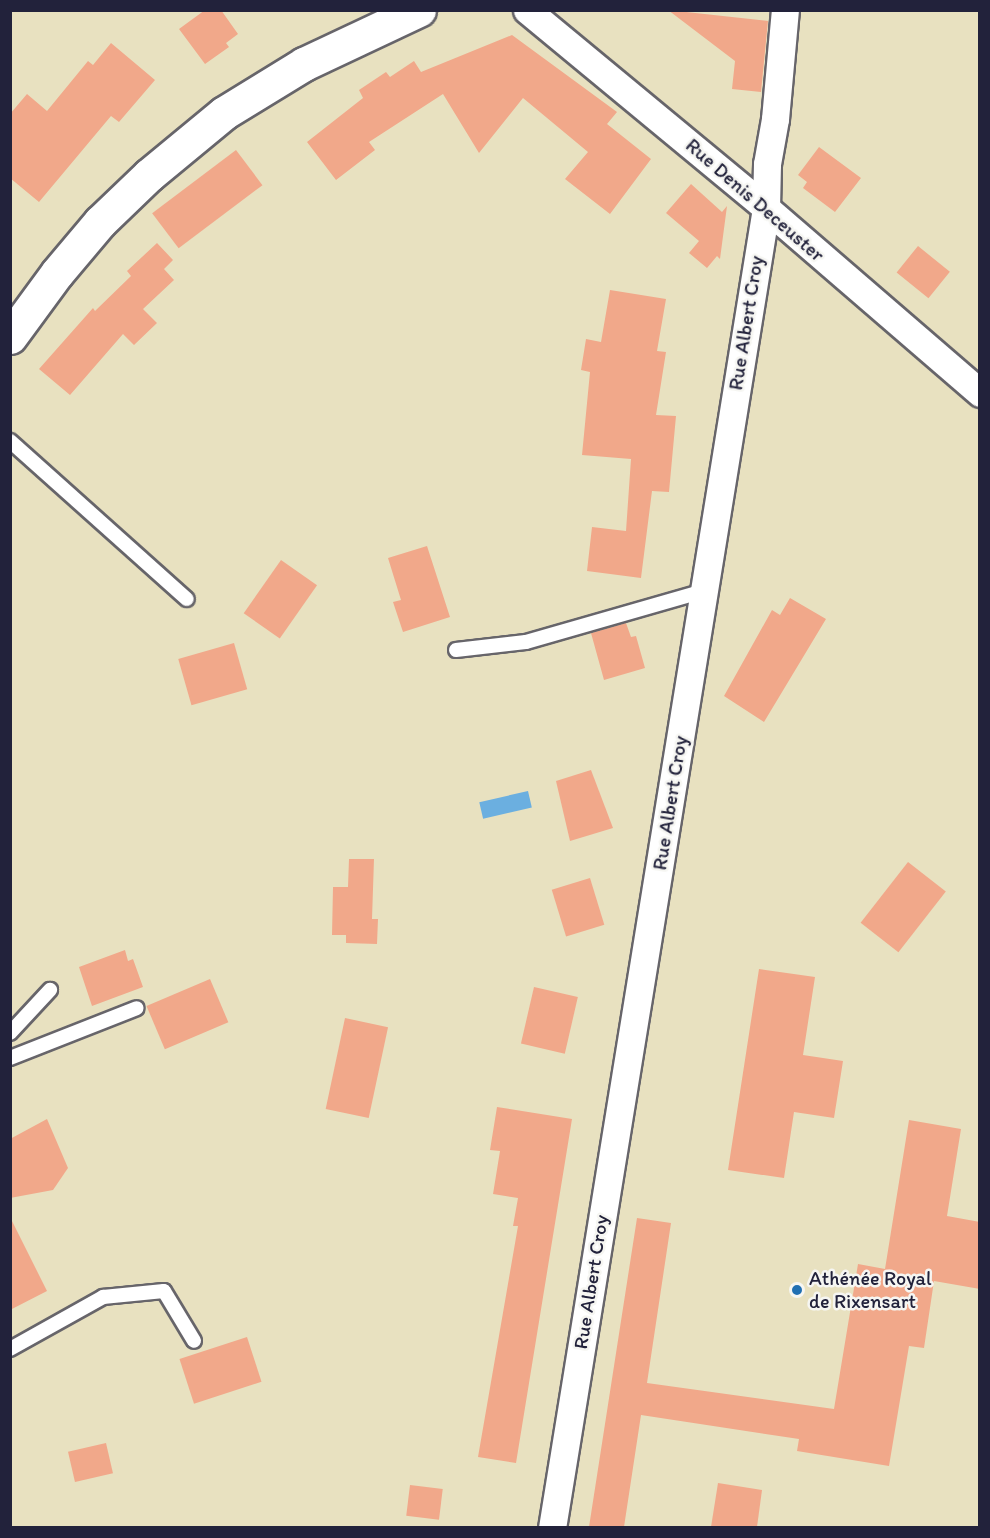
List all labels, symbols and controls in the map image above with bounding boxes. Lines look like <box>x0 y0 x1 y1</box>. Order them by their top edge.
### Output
street label: Rue Denis Deceuster <box>681 133 829 267</box>
street label: Rue Albert Croy <box>724 254 768 392</box>
street label: Rue Albert Croy <box>648 734 692 872</box>
street label: Rue Albert Croy <box>569 1213 613 1351</box>
place label: Athénée Royal de Rixensart <box>809 1266 931 1313</box>
marker: Athénée Royal de Rixensart <box>790 1283 804 1297</box>

